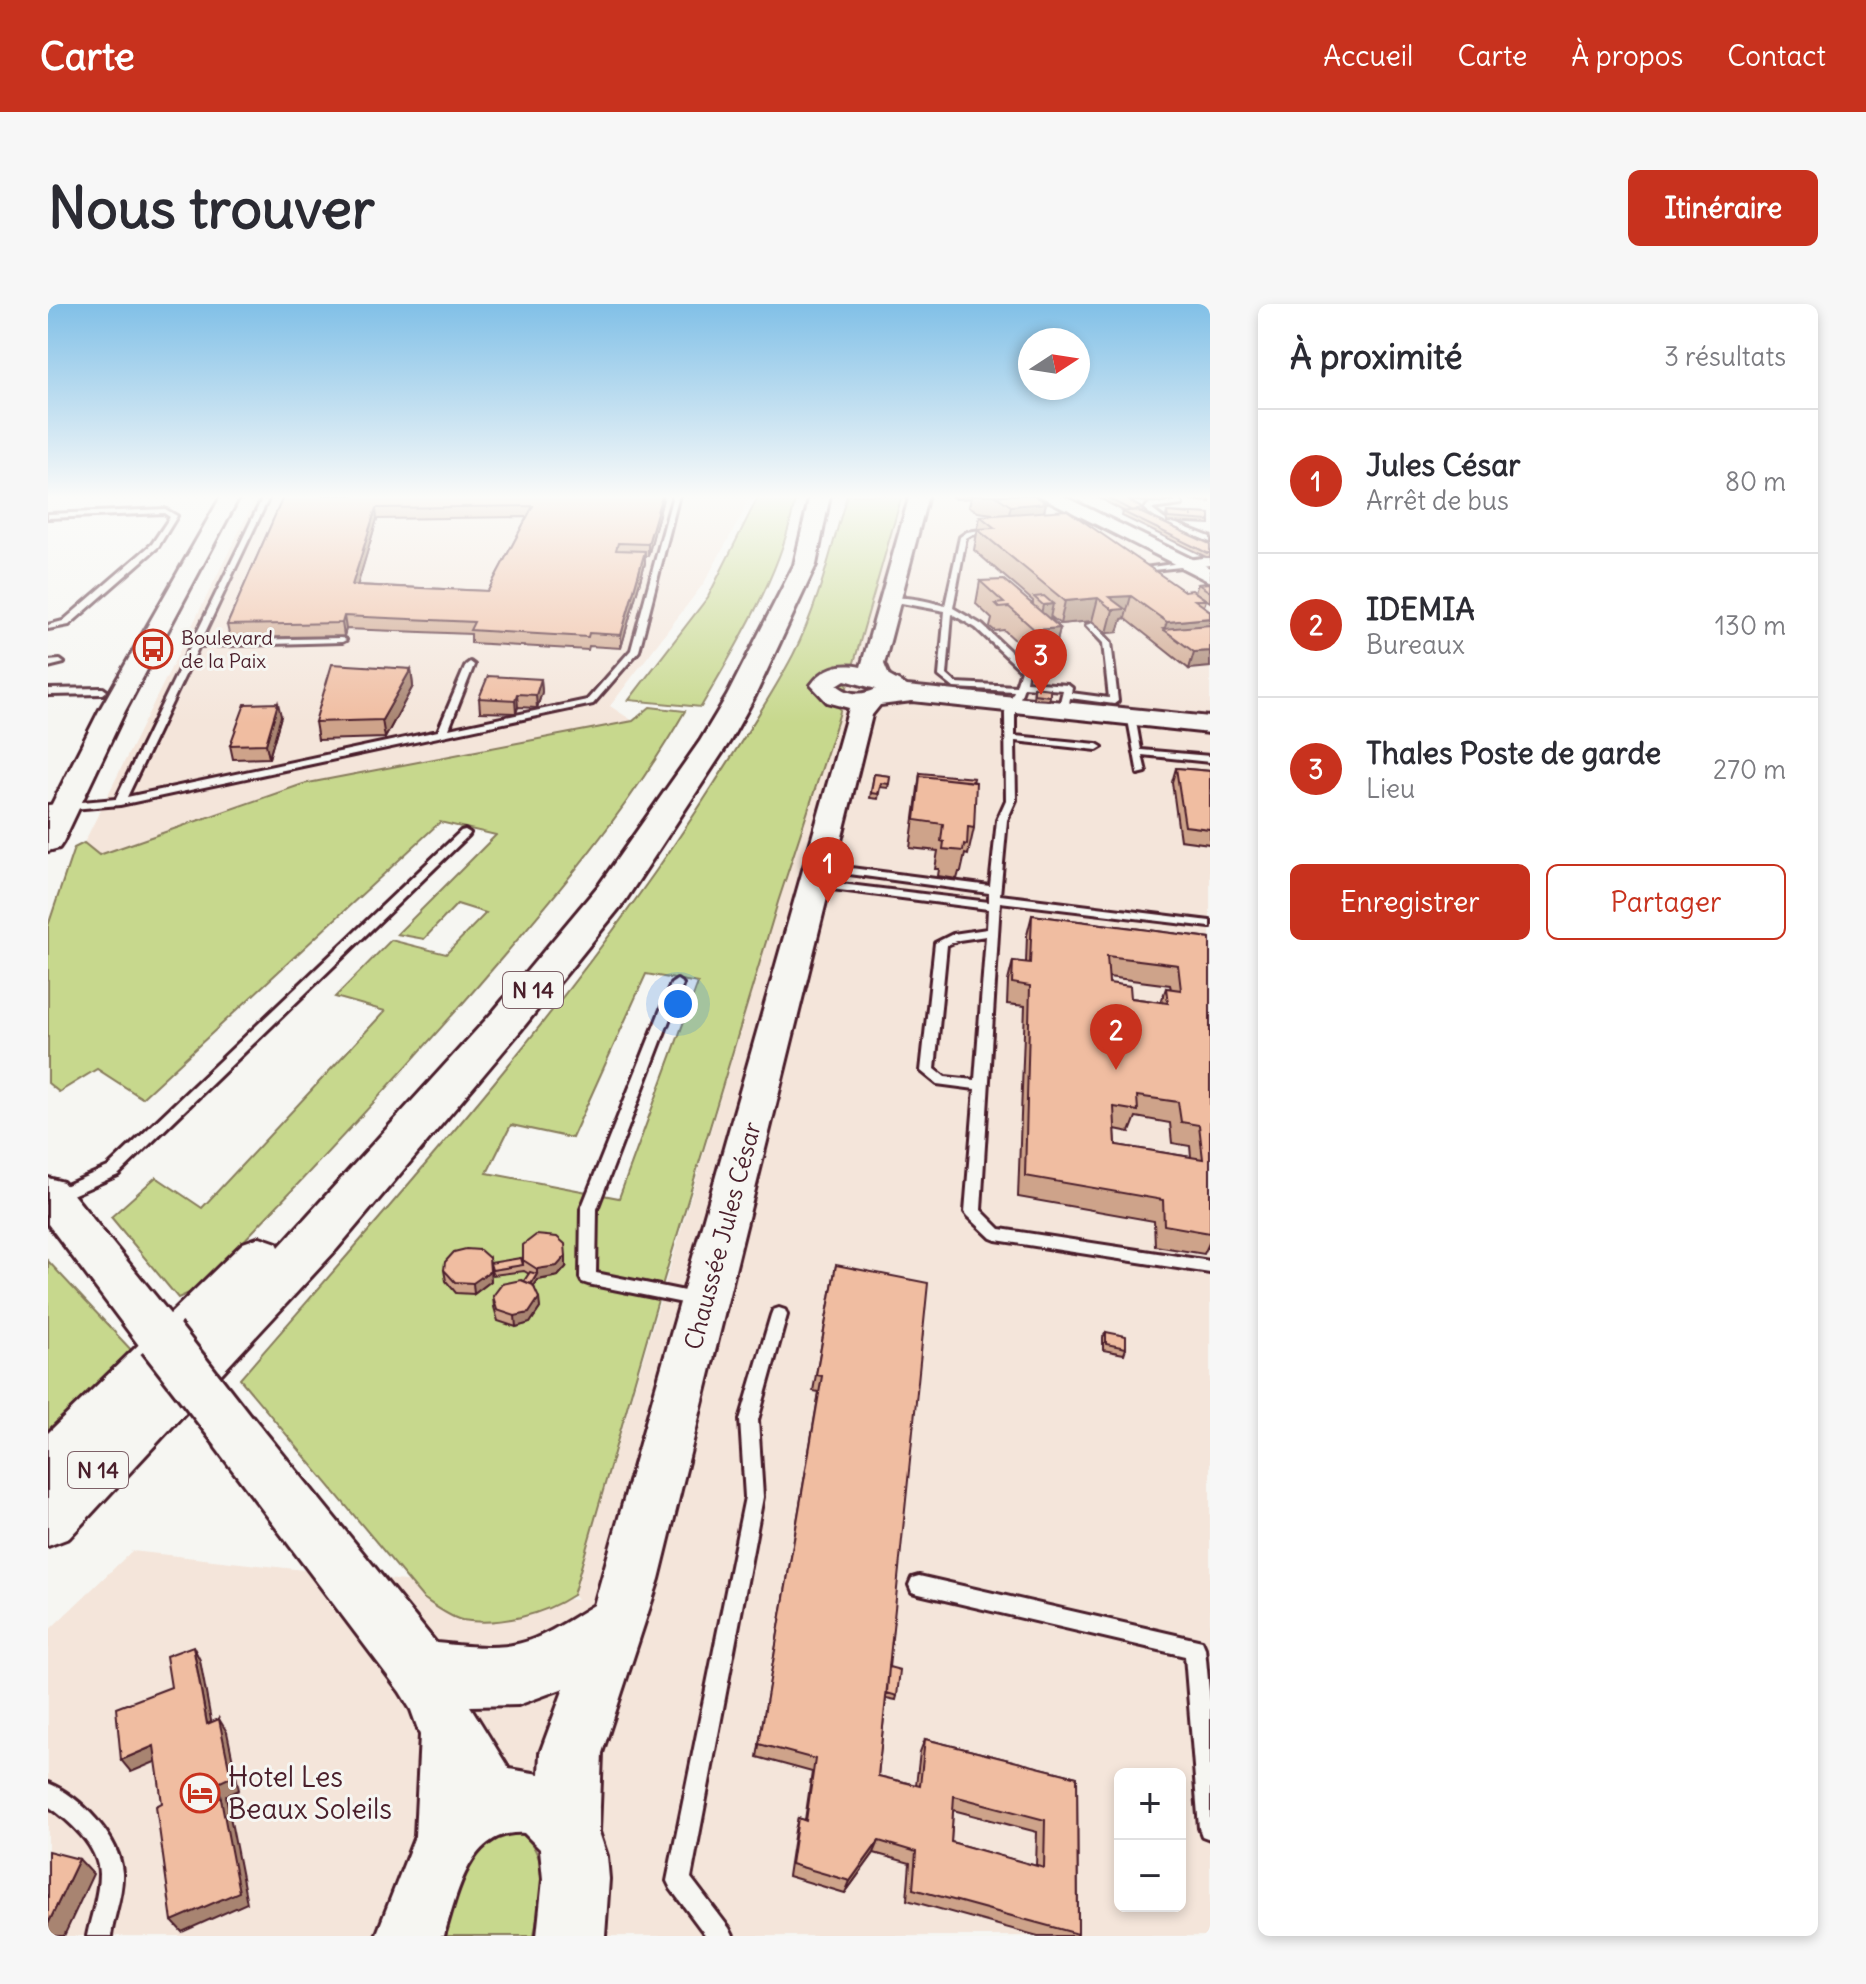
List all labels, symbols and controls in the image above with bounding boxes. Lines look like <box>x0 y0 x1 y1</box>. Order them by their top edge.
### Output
text: Carte <box>40 33 135 80</box>
text: Accueil <box>1323 38 1413 74</box>
text: Carte <box>1457 38 1527 74</box>
text: À propos <box>1571 38 1683 74</box>
text: Contact <box>1727 38 1826 74</box>
button: Itinéraire <box>1628 170 1818 246</box>
text: Nous trouver <box>48 173 375 243</box>
north arrow <box>1018 328 1090 400</box>
text: À proximité <box>1290 335 1463 378</box>
text: 3 résultats <box>1664 340 1786 373</box>
text: Jules César <box>1366 446 1521 484</box>
text: 1 <box>1311 465 1321 498</box>
text: 80 m <box>1725 465 1786 498</box>
text: Arrêt de bus <box>1366 484 1509 517</box>
text: IDEMIA <box>1366 590 1475 628</box>
text: 2 <box>1309 609 1323 642</box>
text: 130 m <box>1715 609 1786 642</box>
place label: Boulevard de la Paix <box>181 625 273 673</box>
bus stop icon: Boulevard de la Paix <box>132 628 174 670</box>
text: Bureaux <box>1366 628 1465 661</box>
pin: 3 <box>1015 629 1067 695</box>
text: Thales Poste de garde <box>1366 734 1661 772</box>
text: 3 <box>1309 753 1323 786</box>
text: 270 m <box>1713 753 1786 786</box>
text: Lieu <box>1366 772 1415 805</box>
pin: 1 <box>802 837 854 903</box>
button: Enregistrer <box>1290 864 1530 940</box>
button: Partager <box>1546 864 1786 940</box>
road number: N 14 <box>503 972 563 1008</box>
your location <box>658 984 698 1024</box>
pin: 2 <box>1090 1004 1142 1070</box>
street label: Chaussée Jules César <box>677 1118 767 1353</box>
road number: N 14 <box>68 1452 128 1488</box>
place label: Hotel Les Beaux Soleils <box>228 1759 392 1827</box>
map controls <box>1114 1768 1186 1912</box>
button: + <box>1114 1768 1186 1840</box>
hotel icon: Hotel Les Beaux Soleils <box>179 1772 221 1814</box>
button: − <box>1114 1840 1186 1912</box>

